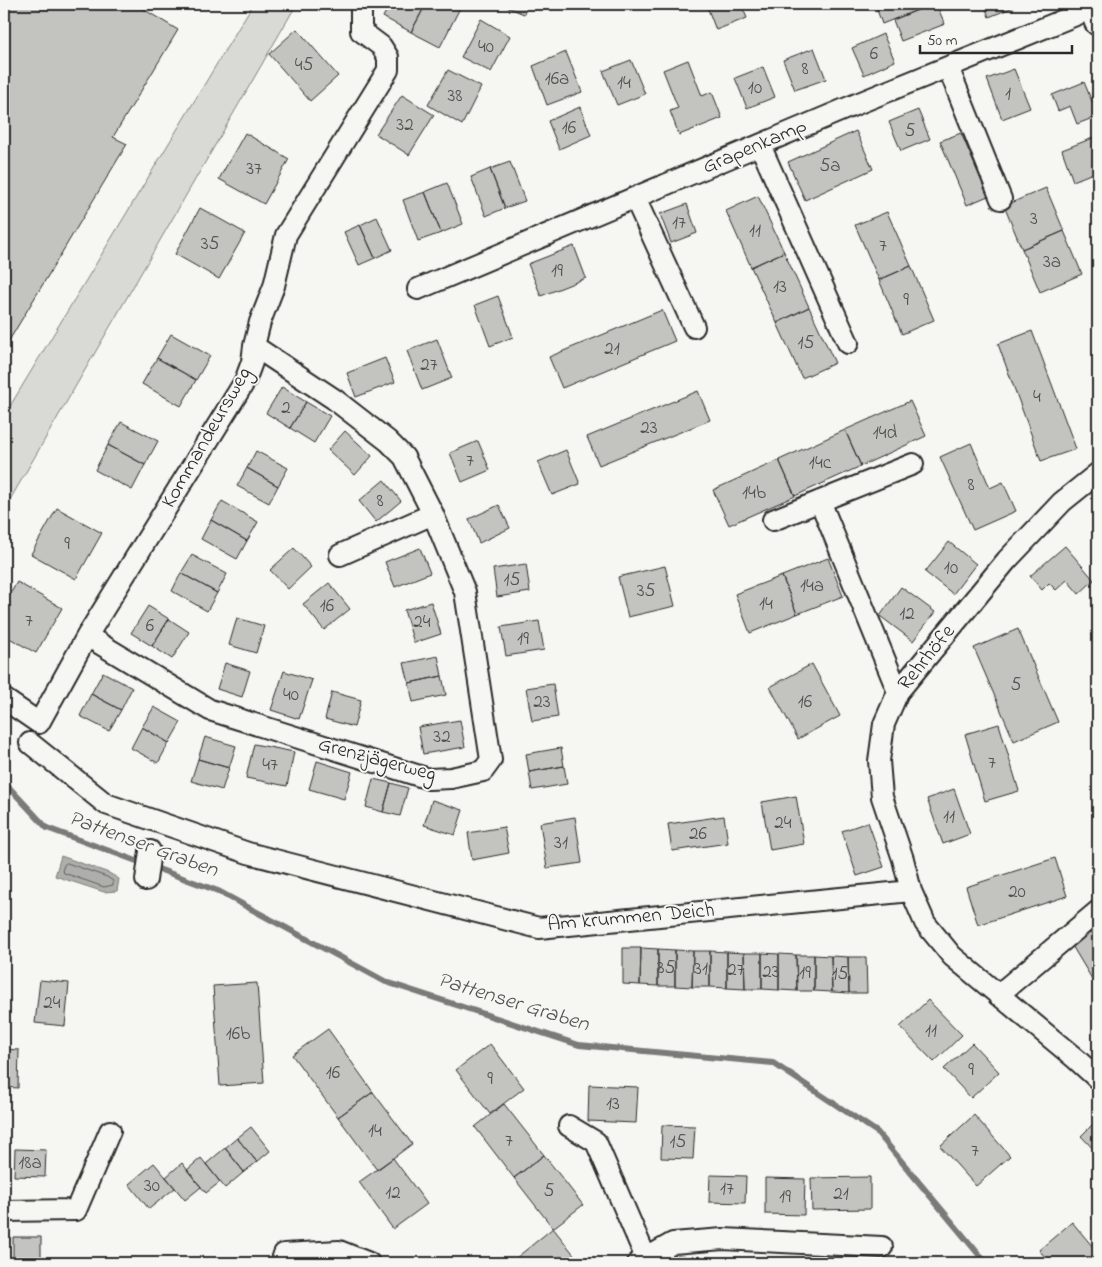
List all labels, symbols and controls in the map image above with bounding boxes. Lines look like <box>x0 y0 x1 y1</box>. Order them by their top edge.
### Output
scale bar <box>920 22 1072 54</box>
text: 50 m <box>927 30 958 52</box>
house number: 40 <box>478 34 494 61</box>
house number: 6 <box>870 41 878 68</box>
house number: 45 <box>295 52 313 79</box>
house number: 8 <box>801 56 809 83</box>
house number: 16a <box>545 66 569 93</box>
house number: 14 <box>617 70 631 97</box>
house number: 10 <box>748 75 762 102</box>
house number: 1 <box>1005 81 1011 108</box>
house number: 38 <box>448 83 462 110</box>
house number: 32 <box>396 112 414 139</box>
street label: Grapenkamp <box>698 112 812 182</box>
house number: 16 <box>562 115 576 142</box>
house number: 5 <box>905 118 916 145</box>
house number: 5a <box>819 153 841 180</box>
house number: 37 <box>246 156 262 183</box>
house number: 3 <box>1030 206 1038 233</box>
house number: 17 <box>672 210 686 237</box>
house number: 11 <box>749 218 761 245</box>
house number: 35 <box>201 231 219 258</box>
house number: 7 <box>879 233 887 260</box>
house number: 3a <box>1043 249 1061 276</box>
house number: 19 <box>551 258 563 285</box>
house number: 13 <box>773 274 787 301</box>
house number: 9 <box>903 287 909 314</box>
house number: 15 <box>798 330 815 357</box>
house number: 21 <box>604 336 620 363</box>
house number: 27 <box>420 352 438 379</box>
street label: Kommandeursweg <box>154 362 261 515</box>
house number: 4 <box>1033 384 1041 411</box>
house number: 2 <box>281 395 291 422</box>
house number: 23 <box>640 415 658 442</box>
house number: 14d <box>873 420 898 447</box>
house number: 7 <box>466 448 474 475</box>
house number: 14c <box>809 450 832 477</box>
house number: 8 <box>967 472 975 499</box>
house number: 14b <box>742 480 766 507</box>
house number: 8 <box>376 488 384 515</box>
house number: 9 <box>64 531 70 558</box>
house number: 10 <box>944 555 958 582</box>
house number: 15 <box>504 567 521 594</box>
house number: 14a <box>800 573 824 600</box>
house number: 35 <box>637 578 655 605</box>
house number: 14 <box>759 591 773 618</box>
house number: 16 <box>320 593 334 620</box>
house number: 12 <box>899 601 915 628</box>
house number: 7 <box>25 608 33 635</box>
house number: 24 <box>413 609 431 636</box>
house number: 6 <box>146 613 154 640</box>
street label: Rehrhöfe <box>891 618 963 698</box>
house number: 19 <box>517 626 529 653</box>
house number: 5 <box>1011 672 1022 699</box>
house number: 40 <box>283 682 299 709</box>
house number: 23 <box>533 689 551 716</box>
house number: 16 <box>798 689 812 716</box>
house number: 32 <box>433 724 451 751</box>
street label: Grenzjägerweg <box>314 730 439 792</box>
house number: 7 <box>988 750 996 777</box>
house number: 47 <box>262 752 278 779</box>
water label: Pattenser Graben <box>64 803 223 887</box>
house number: 11 <box>943 804 955 831</box>
house number: 24 <box>774 810 792 837</box>
house number: 26 <box>689 821 707 848</box>
house number: 31 <box>554 830 568 857</box>
house number: 20 <box>1008 879 1026 906</box>
street label: Am krummen Deich <box>546 896 716 940</box>
house number: 35 <box>657 955 675 982</box>
house number: 31 <box>694 956 708 983</box>
house number: 27 <box>727 957 745 984</box>
house number: 23 <box>762 959 780 986</box>
house number: 19 <box>799 960 811 987</box>
house number: 15 <box>832 961 849 988</box>
water label: Pattenser Graben <box>433 965 594 1042</box>
house number: 24 <box>43 990 61 1017</box>
house number: 11 <box>925 1018 937 1045</box>
house number: 16b <box>226 1021 250 1048</box>
house number: 9 <box>968 1057 974 1084</box>
house number: 16 <box>326 1060 340 1087</box>
house number: 9 <box>487 1066 493 1093</box>
house number: 13 <box>606 1091 620 1118</box>
house number: 14 <box>368 1118 382 1145</box>
house number: 7 <box>505 1128 513 1155</box>
house number: 15 <box>670 1129 687 1156</box>
house number: 7 <box>971 1138 979 1165</box>
house number: 18a <box>18 1150 42 1177</box>
house number: 30 <box>144 1173 160 1200</box>
house number: 17 <box>720 1176 734 1203</box>
house number: 5 <box>544 1178 555 1205</box>
house number: 12 <box>385 1180 401 1207</box>
house number: 21 <box>833 1181 849 1208</box>
house number: 19 <box>779 1184 791 1211</box>

